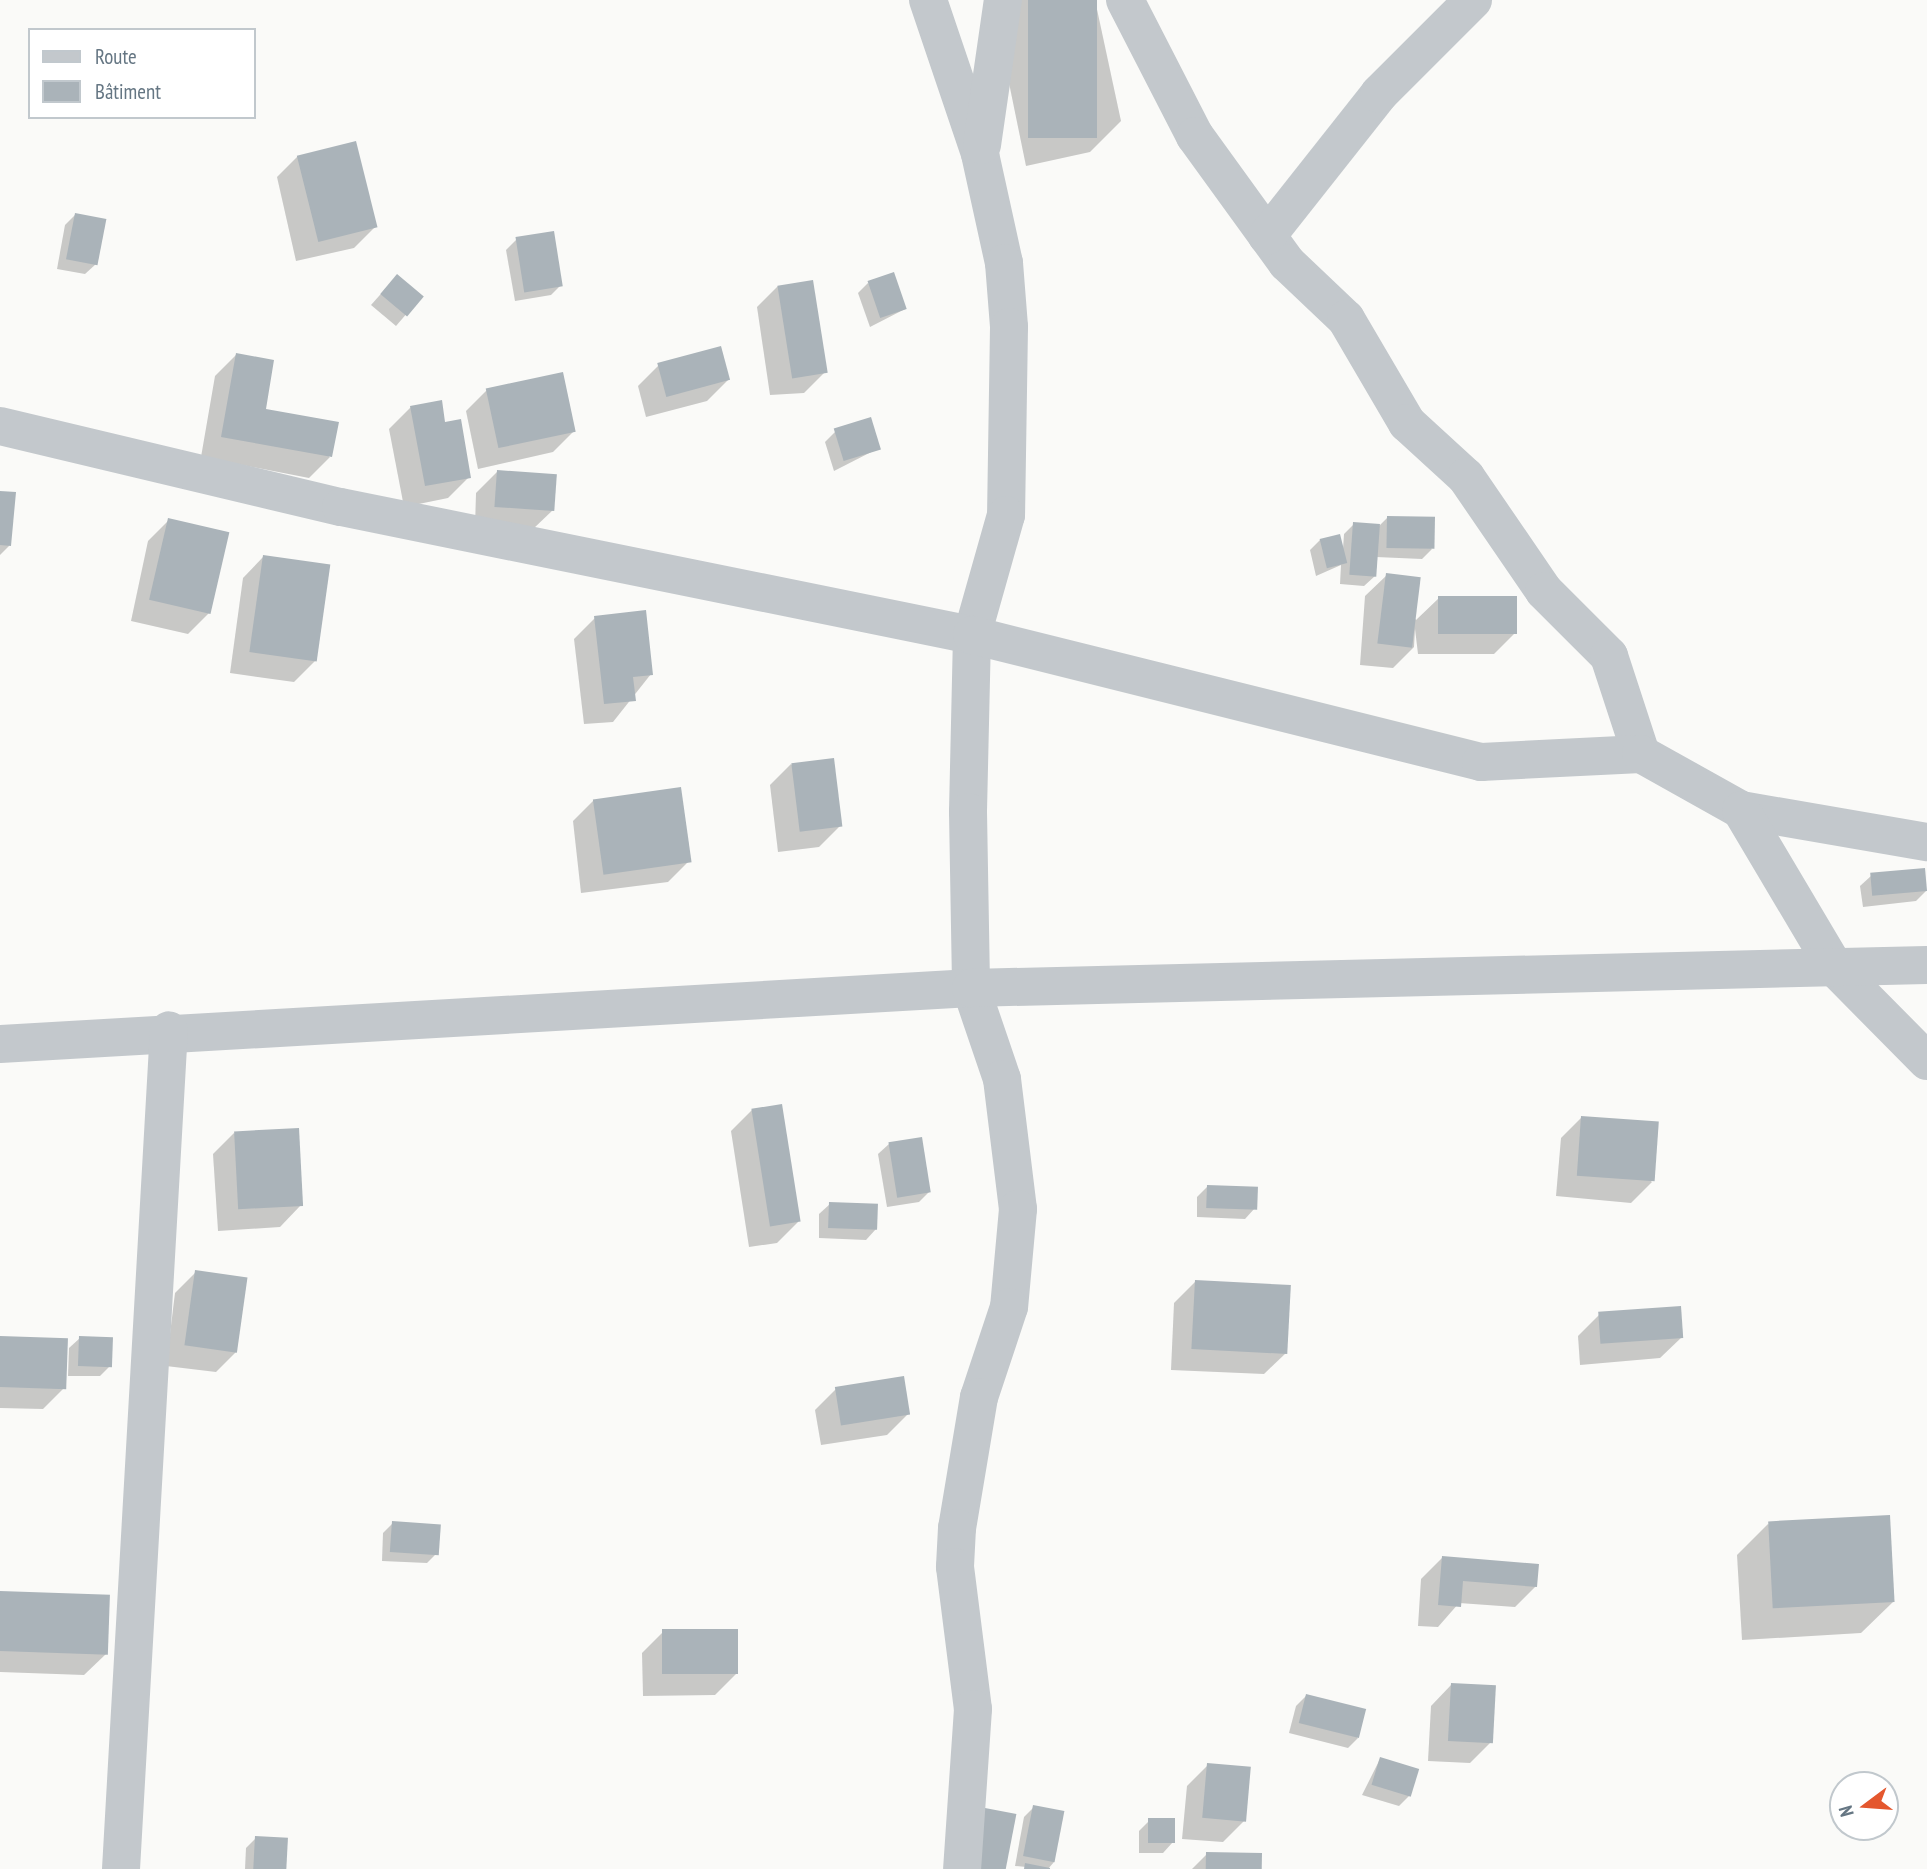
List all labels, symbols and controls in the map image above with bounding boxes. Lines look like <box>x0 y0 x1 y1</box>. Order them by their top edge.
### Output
legend <box>28 28 256 119</box>
text: Route <box>95 43 137 70</box>
text: Bâtiment <box>95 78 161 105</box>
north arrow <box>1829 1771 1899 1841</box>
text: N <box>1833 1803 1859 1819</box>

